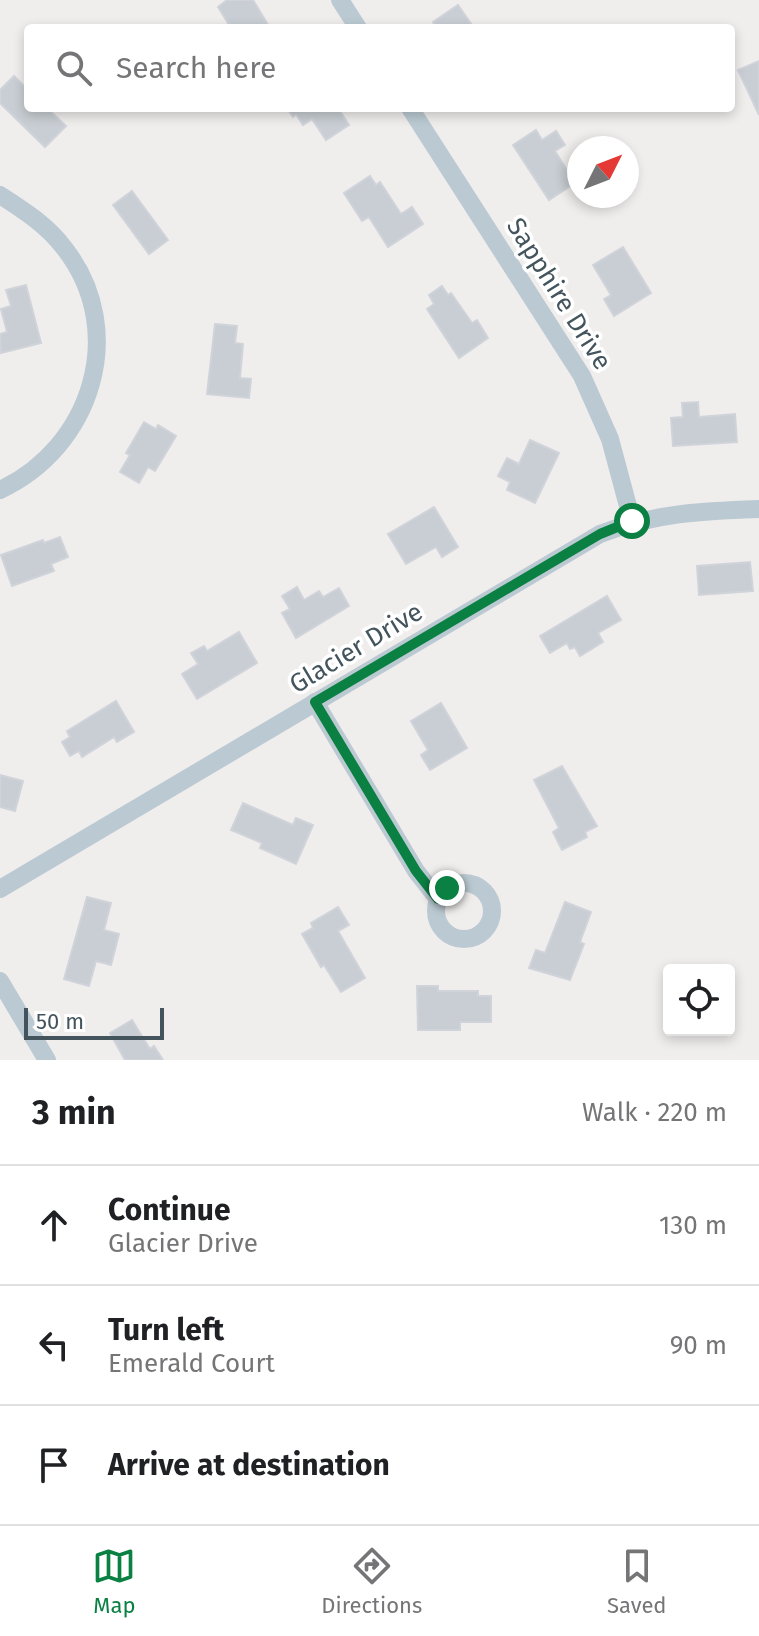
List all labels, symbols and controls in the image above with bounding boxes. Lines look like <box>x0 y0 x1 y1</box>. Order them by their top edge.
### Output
search box <box>24 24 735 112</box>
icon: search <box>52 46 96 90</box>
text: Search here <box>116 50 276 86</box>
north arrow <box>567 136 639 208</box>
street label: Sapphire Drive <box>500 212 618 376</box>
route start <box>614 503 650 539</box>
street label: Glacier Drive <box>284 596 428 700</box>
route end <box>429 870 465 906</box>
map controls <box>663 964 735 1036</box>
button: locate <box>663 964 735 1036</box>
scale bar <box>24 1004 164 1040</box>
text: 50 m <box>36 1008 84 1035</box>
text: 3 min <box>32 1092 116 1133</box>
text: Walk · 220 m <box>582 1097 727 1128</box>
text: Continue <box>108 1192 231 1228</box>
icon: ahead <box>32 1203 76 1247</box>
text: 130 m <box>659 1210 727 1241</box>
text: Glacier Drive <box>108 1228 258 1259</box>
text: Turn left <box>108 1312 224 1348</box>
icon: left <box>32 1323 76 1367</box>
text: 90 m <box>670 1330 727 1361</box>
text: Emerald Court <box>108 1348 275 1379</box>
icon: arrive <box>32 1443 76 1487</box>
text: Arrive at destination <box>108 1447 390 1483</box>
tab: Map <box>92 1544 136 1619</box>
tab: Directions <box>321 1544 422 1619</box>
tab: Saved <box>607 1544 667 1619</box>

